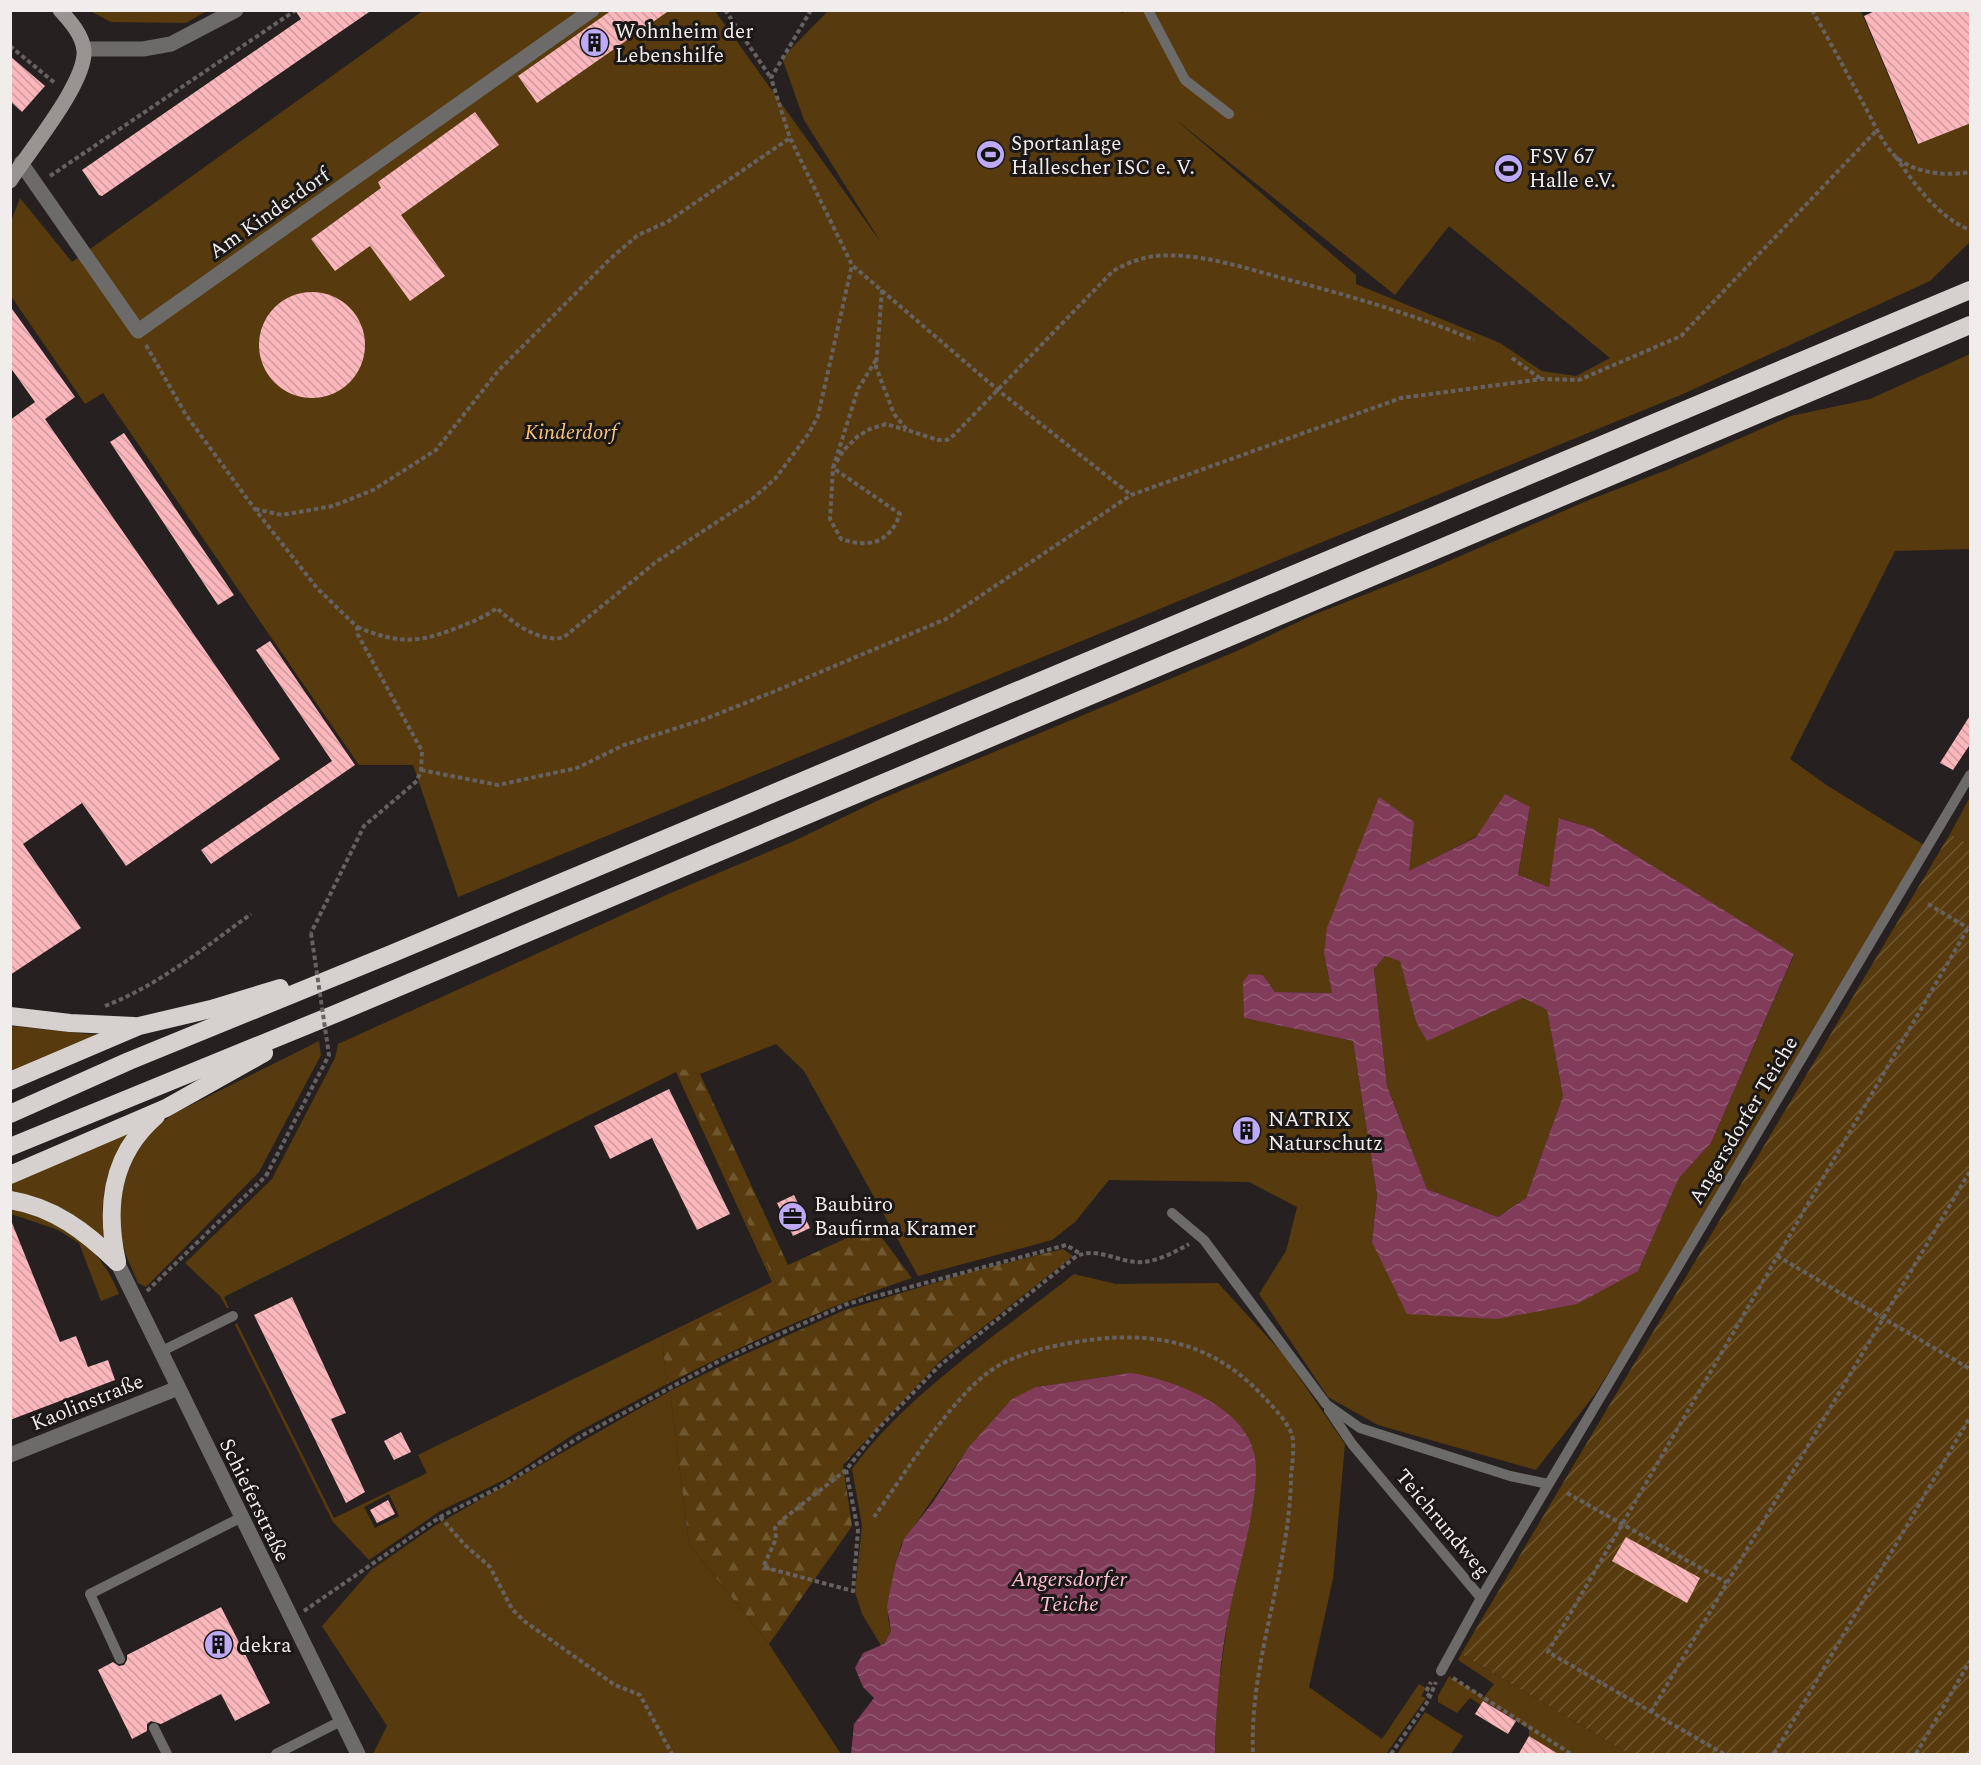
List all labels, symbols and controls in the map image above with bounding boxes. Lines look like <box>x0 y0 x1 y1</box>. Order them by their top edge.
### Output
place label: Wohnheim der Lebenshilfe <box>615 16 753 72</box>
building icon: Wohnheim der Lebenshilfe <box>578 27 610 59</box>
place label: Sportanlage Hallescher ISC e. V. <box>1011 128 1195 184</box>
sports icon: Sportanlage Hallescher ISC e. V. <box>974 139 1006 171</box>
place label: FSV 67 Halle e.V. <box>1529 141 1616 197</box>
sports icon: FSV 67 Halle e.V. <box>1492 152 1524 184</box>
street label: Am Kinderdorf <box>202 159 338 268</box>
park label: Kinderdorf <box>524 417 621 449</box>
street label: Angersdorfer Teiche <box>1681 1030 1807 1211</box>
place label: NATRIX Naturschutz <box>1268 1104 1383 1160</box>
building icon: NATRIX Naturschutz <box>1231 1115 1263 1147</box>
place label: Baubüro Baufirma Kramer <box>814 1189 976 1245</box>
office icon: Baubüro Baufirma Kramer <box>777 1200 809 1232</box>
street label: Kaolinstraße <box>26 1366 149 1440</box>
street label: Schieferstraße <box>210 1433 298 1568</box>
street label: Teichrundweg <box>1387 1462 1497 1585</box>
water label: Angersdorfer Teiche <box>1010 1563 1127 1621</box>
building icon: dekra <box>202 1629 234 1661</box>
place label: dekra <box>239 1630 292 1662</box>

